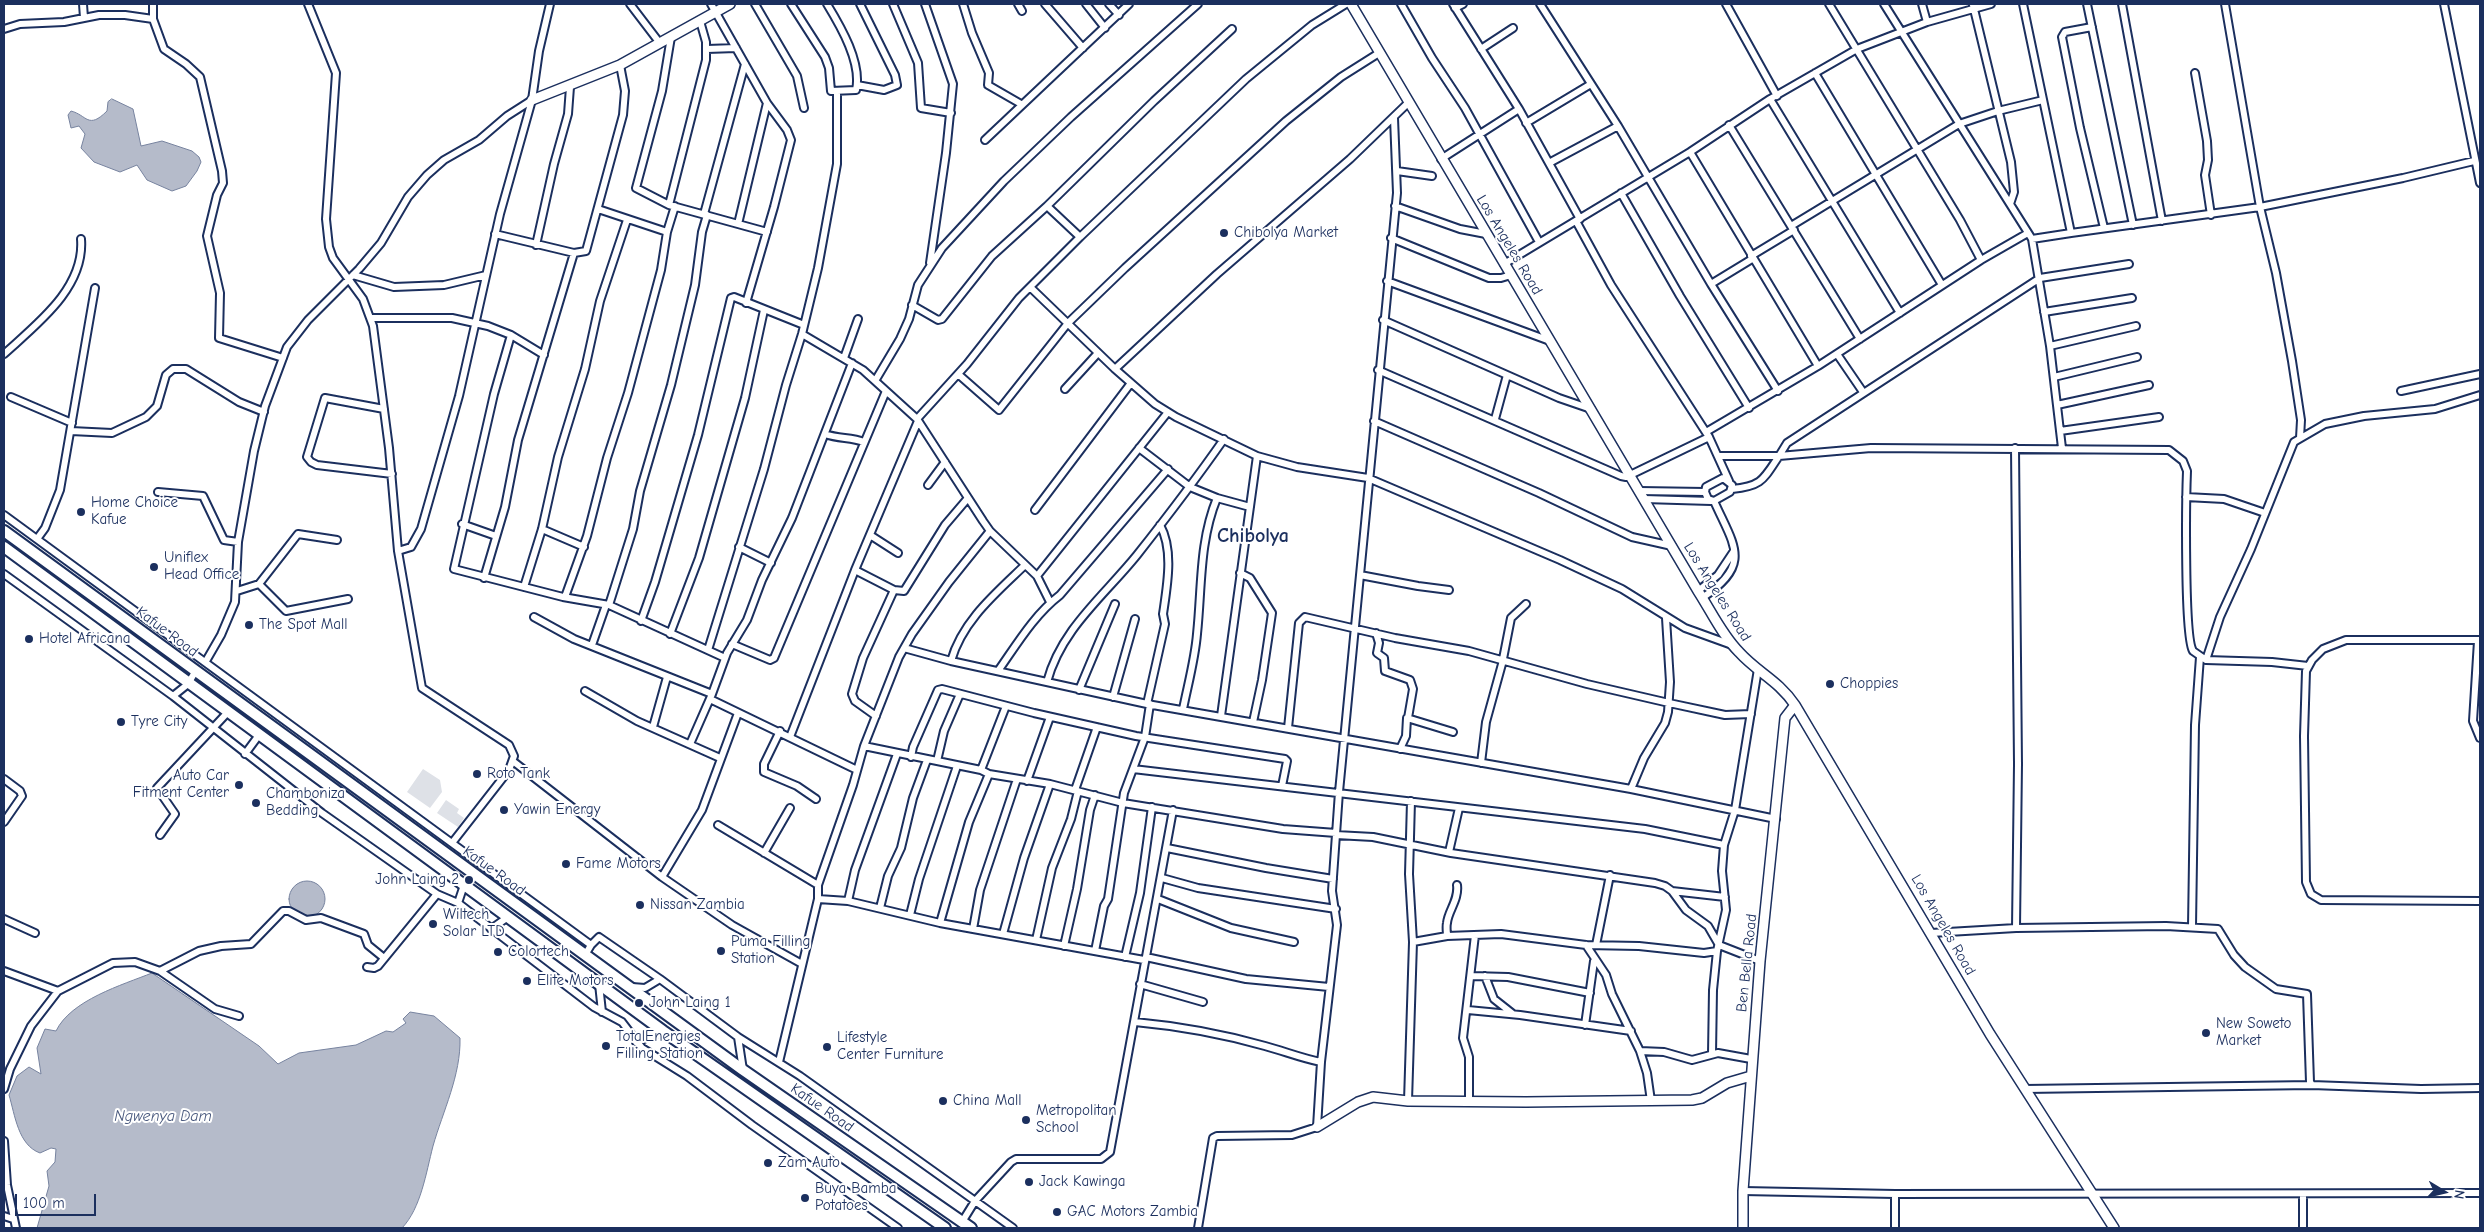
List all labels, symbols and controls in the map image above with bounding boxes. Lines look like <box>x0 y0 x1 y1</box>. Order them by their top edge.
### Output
street label: Los Angeles Road <box>1472 192 1546 298</box>
place label: Chibolya Market <box>1234 224 1338 242</box>
marker: Chibolya Market <box>1218 227 1230 239</box>
place label: Home Choice Kafue <box>91 494 178 529</box>
marker: Home Choice Kafue <box>75 506 87 518</box>
district label: Chibolya <box>1217 524 1289 548</box>
street label: Los Angeles Road <box>1679 539 1755 645</box>
place label: Uniflex Head Office <box>164 549 239 584</box>
marker: Uniflex Head Office <box>148 561 160 573</box>
street label: Kafue Road <box>132 603 202 661</box>
place label: The Spot Mall <box>259 616 348 634</box>
marker: The Spot Mall <box>243 619 255 631</box>
place label: Hotel Africana <box>39 630 131 648</box>
marker: Hotel Africana <box>23 633 35 645</box>
place label: Choppies <box>1840 675 1898 693</box>
marker: Choppies <box>1824 678 1836 690</box>
place label: Tyre City <box>131 713 187 731</box>
marker: Tyre City <box>115 716 127 728</box>
place label: Roto Tank <box>487 765 550 783</box>
place label: Auto Car Fitment Center <box>133 767 229 802</box>
marker: Roto Tank <box>471 768 483 780</box>
marker: Auto Car Fitment Center <box>233 779 245 791</box>
place label: Chamboniza Bedding <box>266 785 345 820</box>
marker: Chamboniza Bedding <box>250 797 262 809</box>
place label: Yawin Energy <box>514 801 600 819</box>
marker: Yawin Energy <box>498 804 510 816</box>
street label: Kafue Road <box>459 842 529 900</box>
place label: Fame Motors <box>576 855 661 873</box>
marker: Fame Motors <box>560 858 572 870</box>
place label: John Laing 2 <box>375 871 459 889</box>
street label: Los Angeles Road <box>1907 871 1979 979</box>
marker: John Laing 2 <box>463 874 475 886</box>
place label: Nissan Zambia <box>650 896 745 914</box>
marker: Nissan Zambia <box>634 899 646 911</box>
place label: Wiltech Solar LTD <box>443 906 505 941</box>
street label: Ben Bella Road <box>1733 913 1761 1013</box>
marker: Wiltech Solar LTD <box>427 918 439 930</box>
place label: Puma Filling Station <box>731 933 810 968</box>
place label: Colortech <box>508 943 569 961</box>
marker: Puma Filling Station <box>715 945 727 957</box>
marker: Colortech <box>492 946 504 958</box>
place label: Elite Motors <box>537 972 613 990</box>
marker: Elite Motors <box>521 975 533 987</box>
place label: John Laing 1 <box>649 994 731 1012</box>
marker: John Laing 1 <box>633 997 645 1009</box>
place label: New Soweto Market <box>2216 1015 2291 1050</box>
marker: New Soweto Market <box>2200 1027 2212 1039</box>
place label: TotalEnergies Filling Station <box>616 1028 703 1063</box>
place label: Lifestyle Center Furniture <box>837 1029 943 1064</box>
marker: TotalEnergies Filling Station <box>600 1040 612 1052</box>
marker: Lifestyle Center Furniture <box>821 1041 833 1053</box>
street label: Kafue Road <box>787 1080 857 1136</box>
place label: China Mall <box>953 1092 1022 1110</box>
marker: China Mall <box>937 1095 949 1107</box>
place label: Metropolitan School <box>1036 1102 1116 1137</box>
water label: Ngwenya Dam <box>114 1106 212 1126</box>
marker: Metropolitan School <box>1020 1114 1032 1126</box>
place label: Zam Auto <box>778 1154 840 1172</box>
marker: Zam Auto <box>762 1157 774 1169</box>
north arrow <box>2419 1167 2469 1217</box>
place label: Jack Kawinga <box>1039 1173 1126 1191</box>
marker: Jack Kawinga <box>1023 1176 1035 1188</box>
place label: Buya Bamba Potatoes <box>815 1180 896 1215</box>
scale bar <box>18 1184 99 1216</box>
text: N <box>2450 1189 2468 1200</box>
marker: Buya Bamba Potatoes <box>799 1192 811 1204</box>
text: 100 m <box>23 1194 65 1212</box>
place label: GAC Motors Zambia <box>1067 1203 1198 1221</box>
marker: GAC Motors Zambia <box>1051 1206 1063 1218</box>

